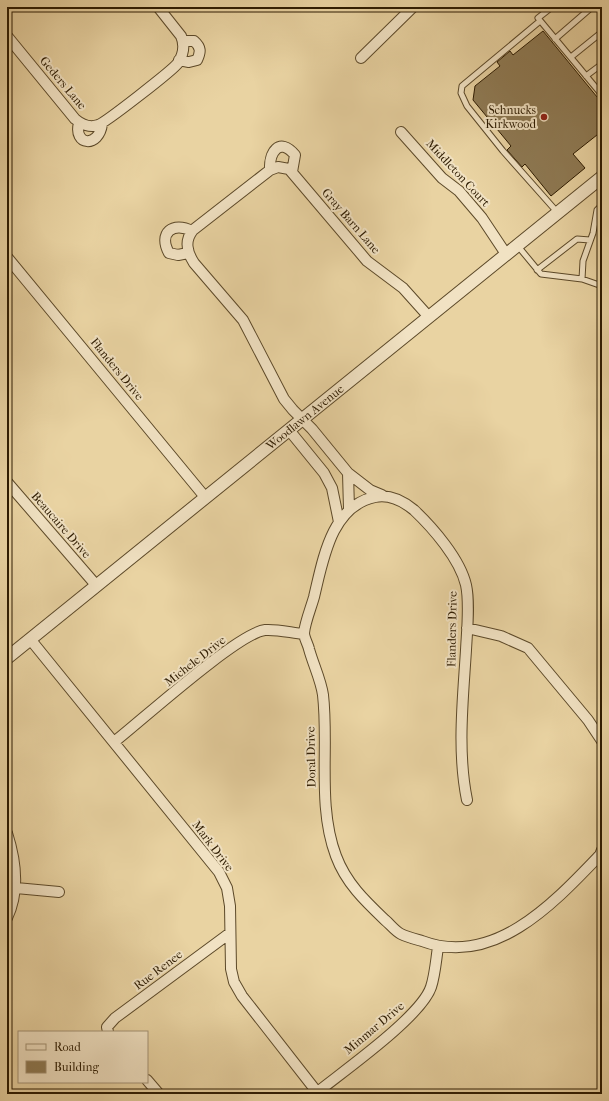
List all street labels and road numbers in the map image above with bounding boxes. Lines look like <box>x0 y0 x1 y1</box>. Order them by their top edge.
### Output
street label: Geders Lane <box>37 54 89 112</box>
street label: Middleton Court <box>423 136 493 210</box>
street label: Gray Barn Lane <box>319 186 383 256</box>
street label: Flanders Drive <box>88 335 146 403</box>
street label: Woodlawn Avenue <box>262 382 346 453</box>
street label: Beaucaire Drive <box>28 489 94 561</box>
street label: Flanders Drive <box>444 591 460 667</box>
street label: Michele Drive <box>162 633 228 689</box>
street label: Doral Drive <box>303 726 319 788</box>
street label: Mark Drive <box>189 818 237 874</box>
street label: Rue Renee <box>131 947 185 993</box>
street label: Minmar Drive <box>341 999 407 1057</box>

